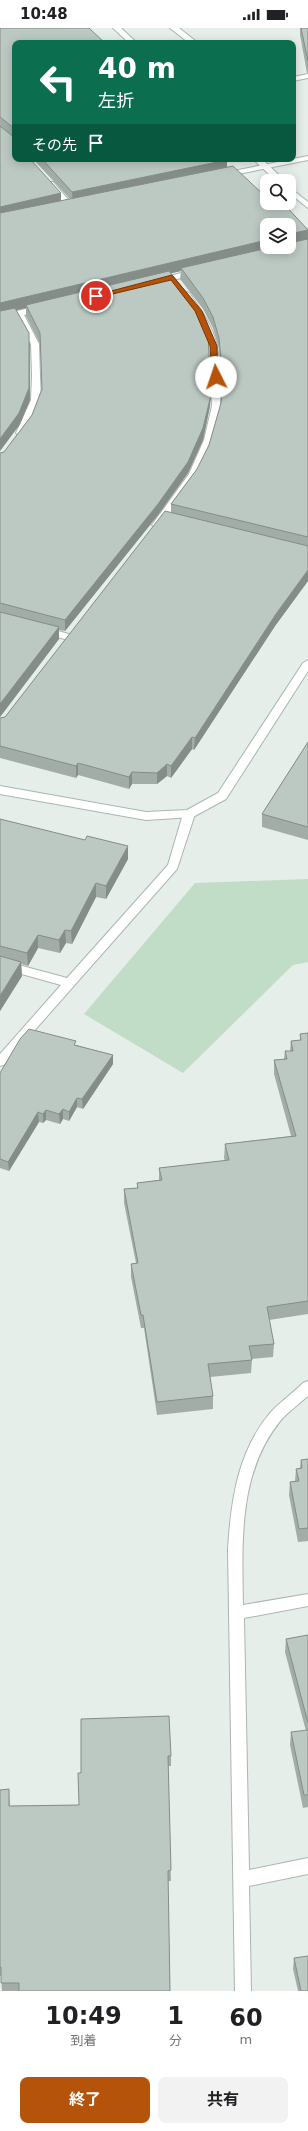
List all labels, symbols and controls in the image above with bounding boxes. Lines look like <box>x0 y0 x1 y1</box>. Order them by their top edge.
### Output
text: 10:48 <box>20 5 68 23</box>
text: 40 m <box>98 52 176 85</box>
icon: left <box>32 56 84 108</box>
text: 左折 <box>98 90 134 111</box>
icon: arrive <box>85 132 107 154</box>
text: その先 <box>32 136 77 154</box>
map controls <box>260 174 296 254</box>
button: search <box>260 174 296 210</box>
button: layers <box>260 218 296 254</box>
pin <box>79 279 113 313</box>
icon: arrive <box>85 285 107 307</box>
position arrow <box>195 356 237 398</box>
text: 10:49 <box>45 2002 122 2030</box>
text: 1 <box>167 2002 184 2030</box>
text: 60 <box>229 2004 263 2032</box>
text: m <box>240 2032 252 2047</box>
text: 到着 <box>71 2033 97 2048</box>
text: 分 <box>169 2033 182 2048</box>
button: 終了 <box>20 2077 150 2123</box>
button: 共有 <box>158 2077 288 2123</box>

